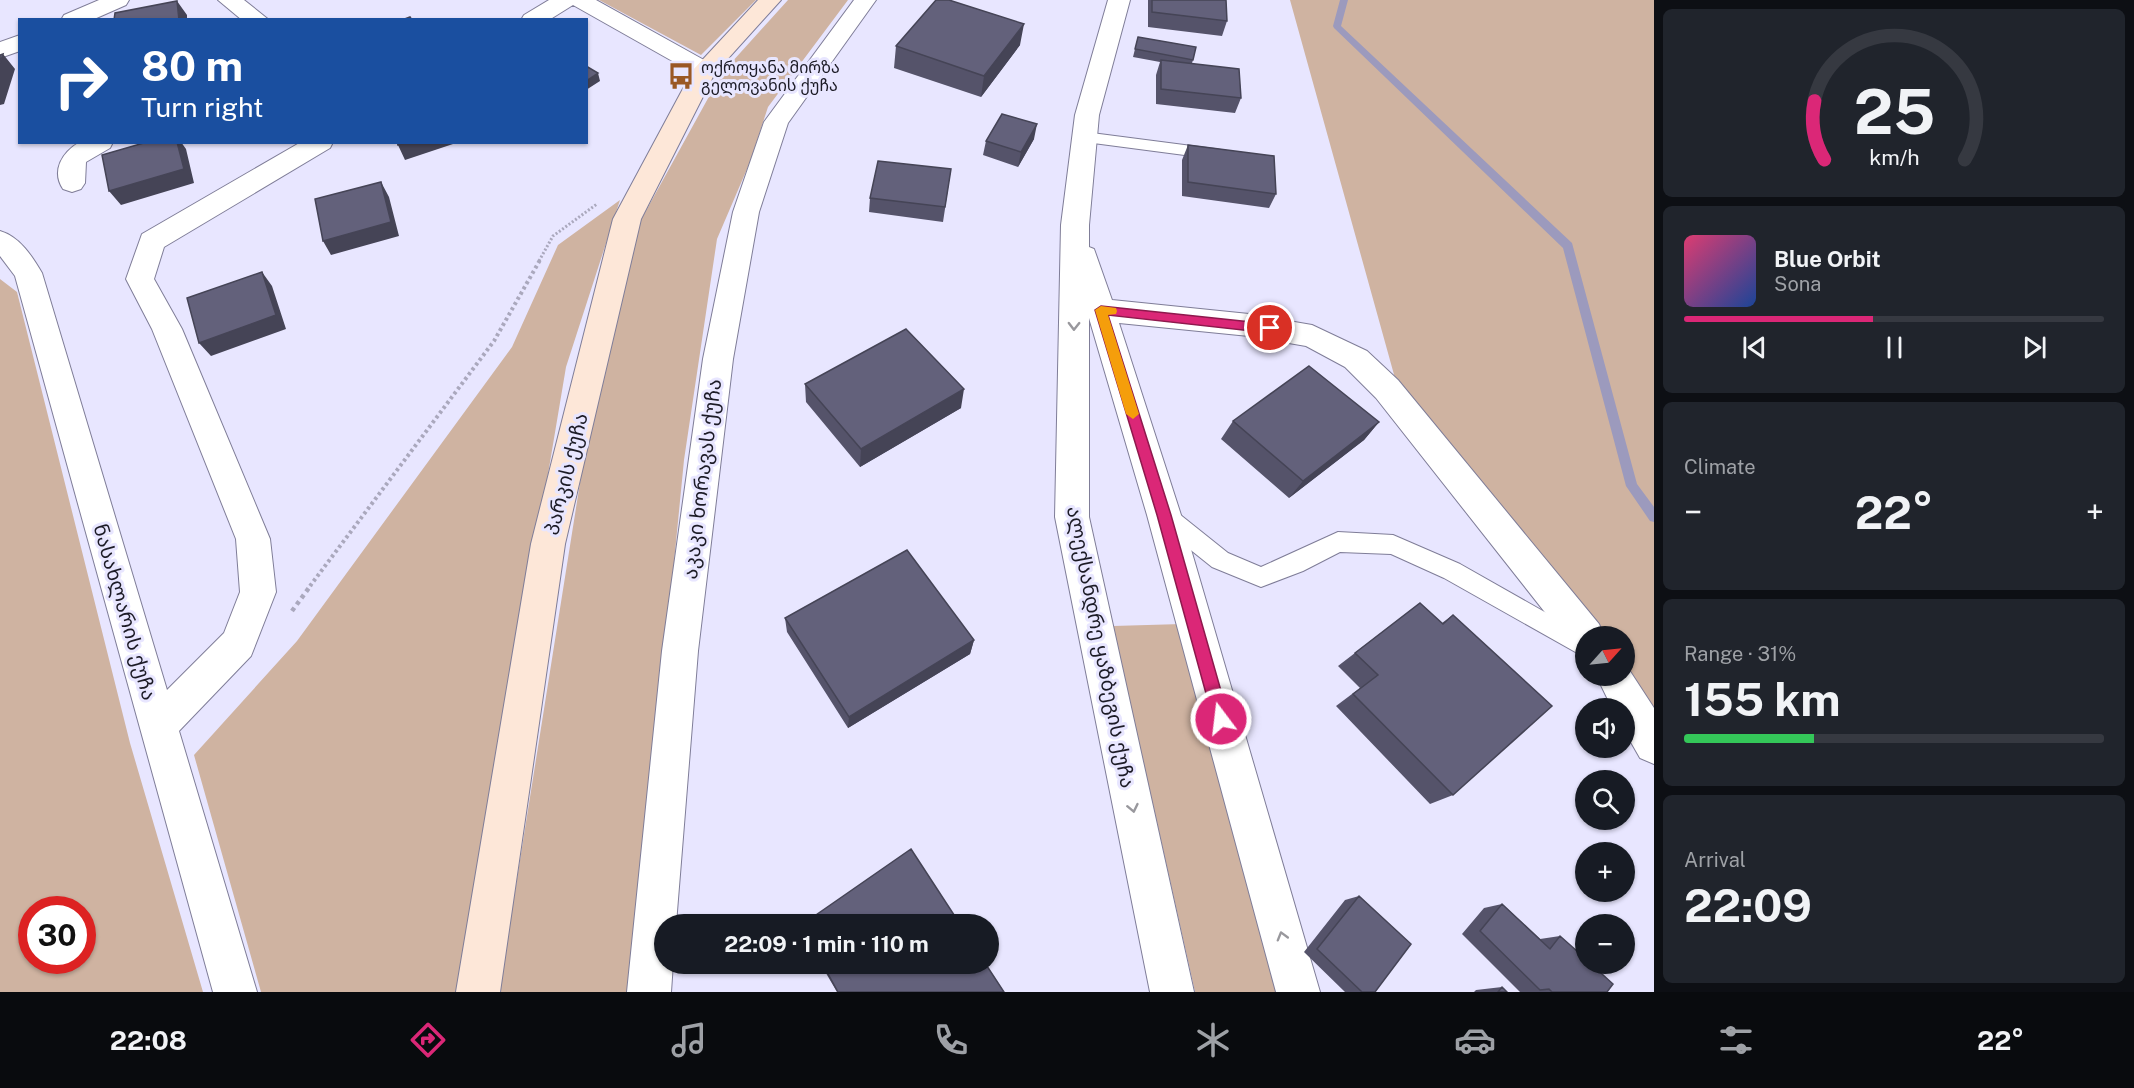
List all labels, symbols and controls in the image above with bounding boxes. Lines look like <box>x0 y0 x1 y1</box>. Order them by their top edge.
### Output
text: 80 m <box>141 41 243 90</box>
icon: right <box>42 42 120 120</box>
place label: ოქროყანა მირზა გელოვანის ქუჩა <box>701 58 840 96</box>
bus stop icon: ოქროყანა მირზა გელოვანის ქუჩა <box>666 61 696 91</box>
text: 25 <box>1853 75 1935 148</box>
text: Turn right <box>141 91 264 123</box>
text: km/h <box>1869 145 1919 170</box>
text: Blue Orbit <box>1774 246 1881 272</box>
text: Sona <box>1774 272 1821 296</box>
pin <box>1244 302 1295 353</box>
icon: arrive <box>1253 311 1286 344</box>
one-way arrow <box>1068 321 1080 330</box>
icon: previous <box>1738 331 1771 364</box>
icon: pause <box>1878 331 1911 364</box>
icon: next <box>2018 331 2051 364</box>
street label: აკაკი ხორავას ქუჩა <box>678 377 726 581</box>
street label: პარკის ქუჩა <box>539 410 593 538</box>
text: Climate <box>1684 455 1756 479</box>
text: 22° <box>1855 486 1933 539</box>
text: − <box>1684 493 1702 531</box>
text: + <box>2086 493 2104 531</box>
street label: ალექსანდრე ყაზბეგის ქუჩა <box>1061 504 1140 790</box>
street label: ნასახლარის ქუჩა <box>87 521 162 703</box>
north arrow <box>1575 626 1635 686</box>
map controls <box>1575 626 1635 974</box>
text: Range · 31% <box>1684 642 1796 666</box>
text: 155 km <box>1684 673 1841 726</box>
position arrow <box>1189 687 1253 751</box>
button: sound <box>1575 698 1635 758</box>
button: search <box>1575 770 1635 830</box>
one-way arrow <box>1126 803 1139 813</box>
button: + <box>1575 842 1635 902</box>
text: Arrival <box>1684 848 1746 872</box>
text: 22:09 <box>1684 879 1812 932</box>
speed limit sign: 30 <box>18 896 96 974</box>
button: − <box>1575 914 1635 974</box>
text: 22:09 · 1 min · 110 m <box>724 931 929 957</box>
one-way arrow <box>1277 931 1289 942</box>
icon: directions <box>407 1019 449 1061</box>
icon: music <box>668 1019 710 1061</box>
icon: phone <box>930 1019 972 1061</box>
icon: climate <box>1192 1019 1234 1061</box>
icon: car <box>1454 1019 1496 1061</box>
icon: filters <box>1715 1019 1757 1061</box>
text: 22:08 <box>110 1024 187 1056</box>
text: 22° <box>1977 1024 2024 1056</box>

